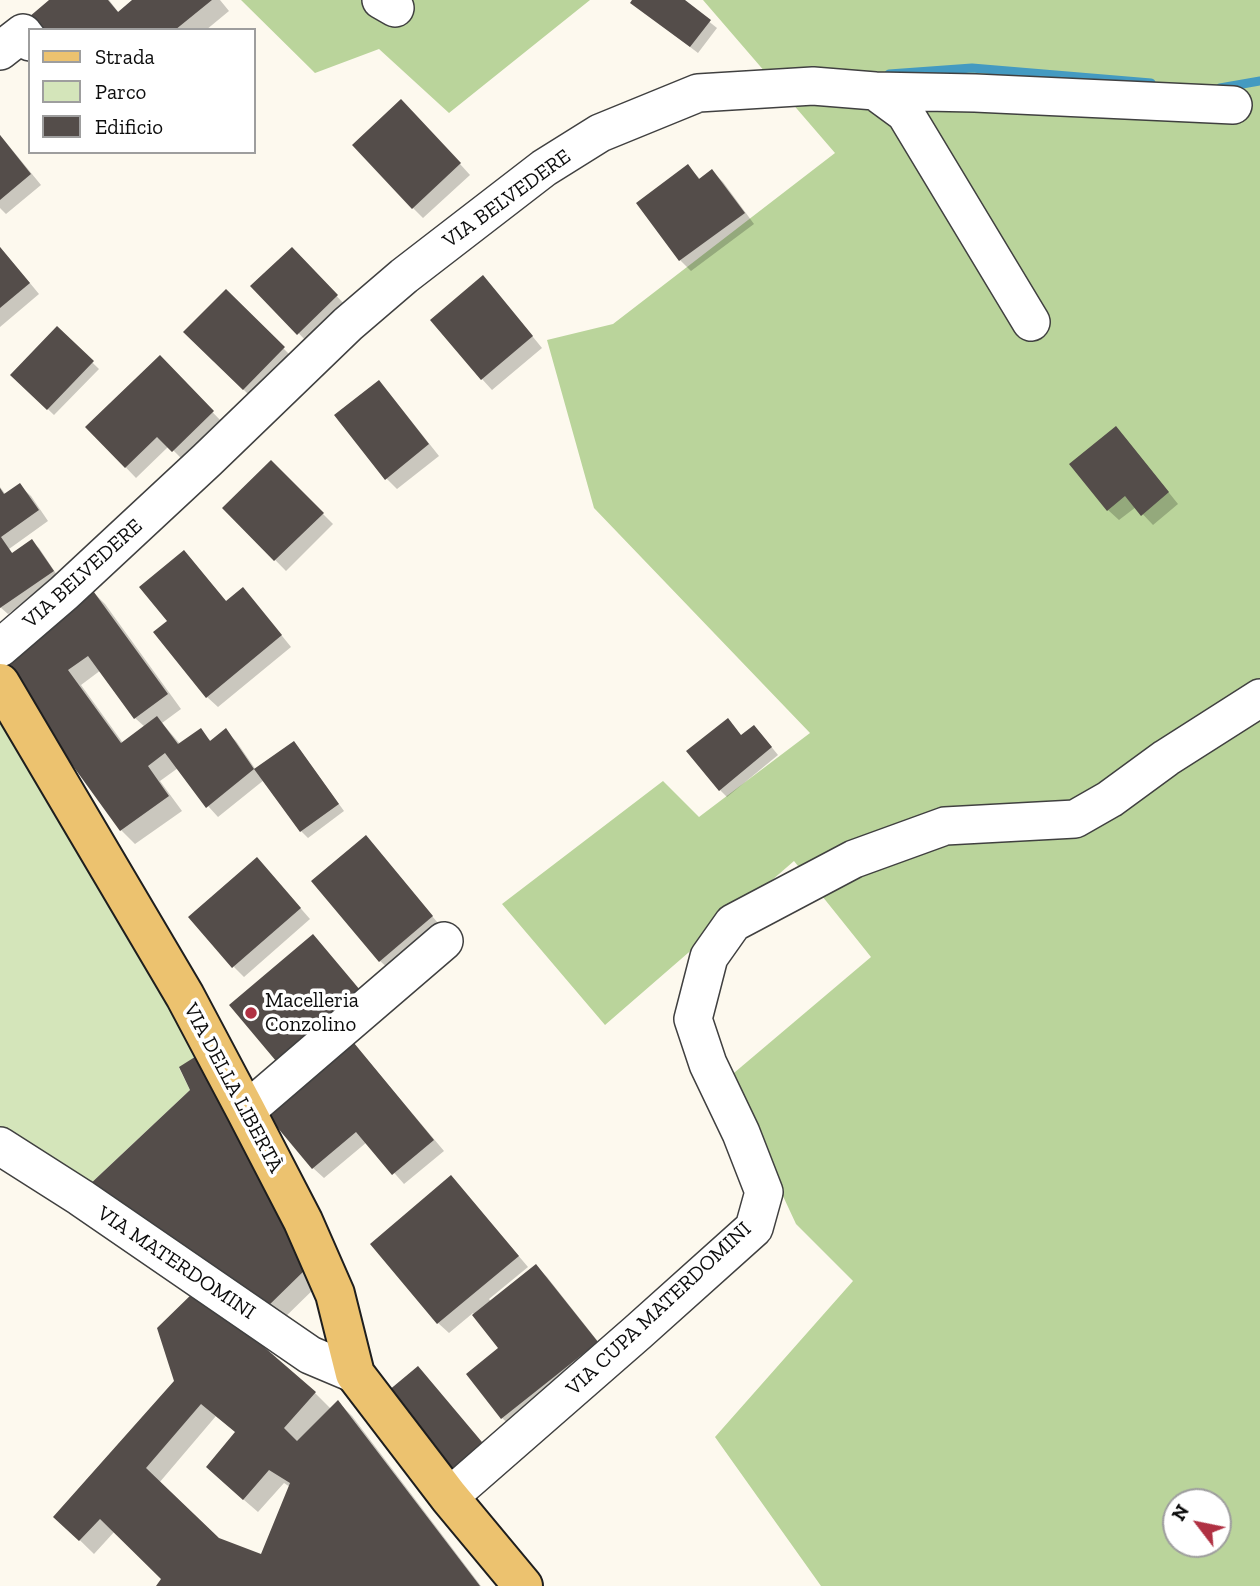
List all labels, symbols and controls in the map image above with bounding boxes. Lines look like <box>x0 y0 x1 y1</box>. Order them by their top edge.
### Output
legend <box>28 28 256 154</box>
text: Strada <box>95 44 155 69</box>
text: Parco <box>95 79 146 104</box>
text: Edificio <box>95 114 163 139</box>
street label: VIA BELVEDERE <box>438 144 576 254</box>
street label: VIA BELVEDERE <box>18 514 148 634</box>
place label: Macelleria Conzolino <box>265 988 359 1038</box>
street label: VIA DELLA LIBERTÀ <box>178 999 288 1177</box>
marker: Macelleria Conzolino <box>243 1005 259 1021</box>
street label: VIA MATERDOMINI <box>92 1201 260 1325</box>
street label: VIA CUPA MATERDOMINI <box>561 1217 757 1401</box>
north arrow <box>1162 1488 1232 1558</box>
text: N <box>1167 1500 1194 1525</box>

